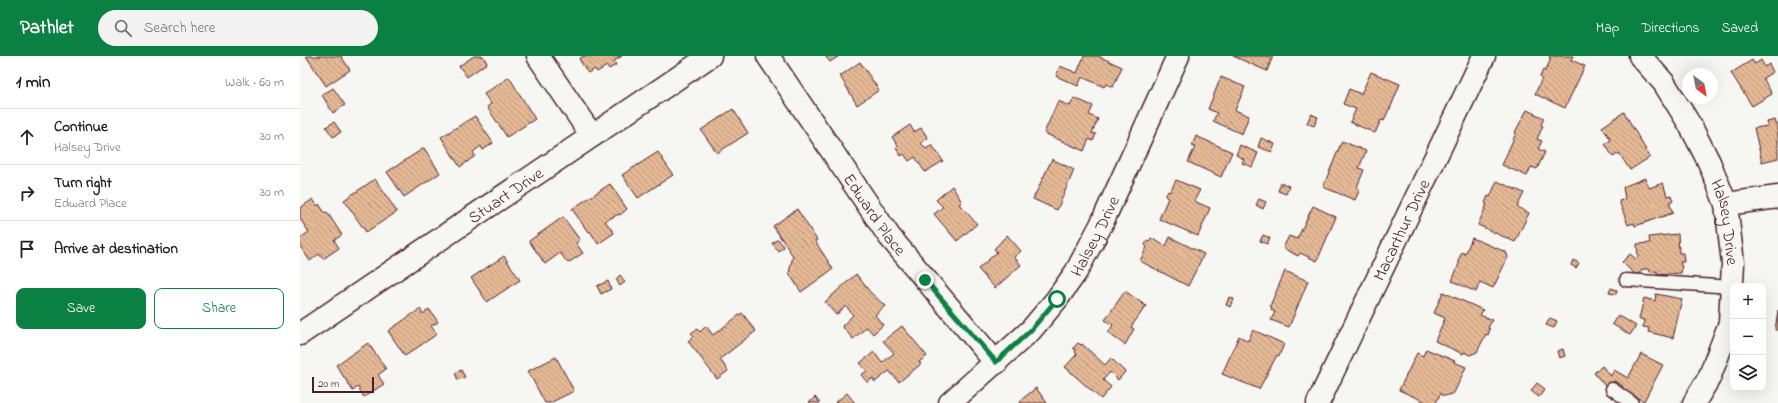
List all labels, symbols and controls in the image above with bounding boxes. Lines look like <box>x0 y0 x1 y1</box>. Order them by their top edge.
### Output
search box <box>98 10 378 46</box>
text: Pathlet <box>20 15 74 42</box>
icon: search <box>112 17 134 39</box>
text: Search here <box>144 17 215 39</box>
text: Map <box>1596 18 1619 39</box>
text: Directions <box>1641 18 1699 39</box>
text: Saved <box>1721 18 1758 39</box>
north arrow <box>1682 68 1718 104</box>
text: 1 min <box>16 70 50 95</box>
text: Walk · 60 m <box>225 73 284 92</box>
text: Continue <box>54 116 108 138</box>
icon: ahead <box>16 126 38 148</box>
text: 30 m <box>260 127 284 146</box>
text: Halsey Drive <box>54 138 121 157</box>
street label: Stuart Drive <box>463 161 549 231</box>
street label: Edward Place <box>836 169 912 262</box>
text: Turn right <box>54 172 112 194</box>
street label: Macarthur Drive <box>1367 175 1437 285</box>
street label: Halsey Drive <box>1703 176 1744 267</box>
icon: right <box>16 182 38 204</box>
text: 30 m <box>260 183 284 202</box>
street label: Halsey Drive <box>1065 192 1127 281</box>
text: Edward Place <box>54 194 127 213</box>
icon: arrive <box>16 238 38 260</box>
text: Arrive at destination <box>54 238 178 260</box>
route end <box>916 271 934 289</box>
map controls <box>1730 283 1766 391</box>
button: + <box>1730 283 1766 319</box>
button: Save <box>16 288 146 329</box>
button: Share <box>154 288 284 329</box>
route start <box>1048 290 1066 308</box>
button: − <box>1730 319 1766 355</box>
button: layers <box>1730 355 1766 391</box>
scale bar <box>312 375 374 394</box>
text: 20 m <box>318 376 340 392</box>

